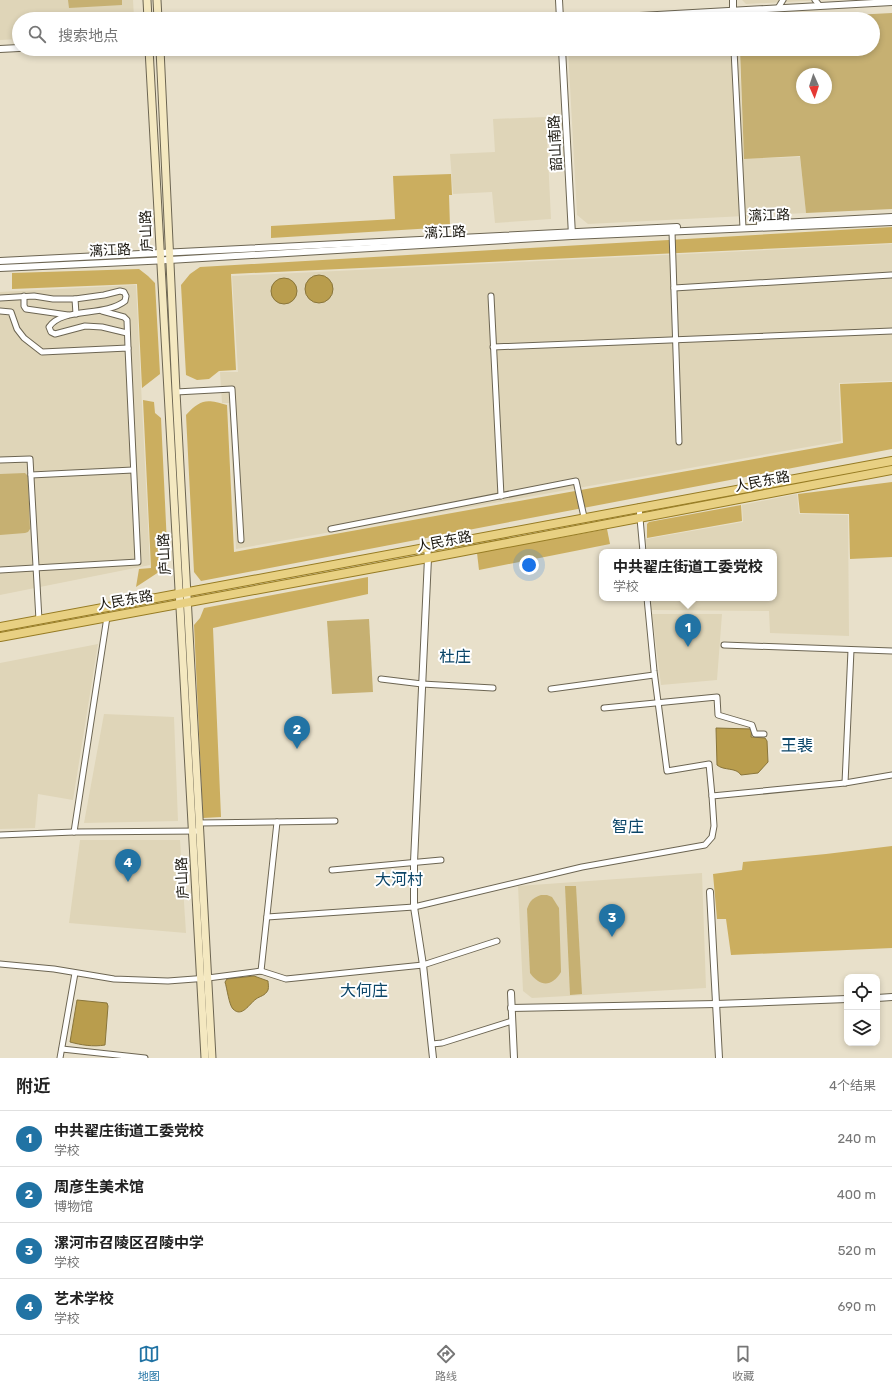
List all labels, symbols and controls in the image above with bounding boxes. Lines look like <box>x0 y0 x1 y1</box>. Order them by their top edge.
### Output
search box <box>12 12 880 56</box>
icon: search <box>26 23 48 45</box>
text: 搜索地点 <box>58 27 118 45</box>
north arrow <box>796 68 832 104</box>
street label: 韶山南路 <box>546 115 565 171</box>
street label: 漓江路 <box>748 206 790 225</box>
street label: 庐山路 <box>137 210 156 252</box>
street label: 漓江路 <box>424 223 466 242</box>
street label: 漓江路 <box>89 241 131 260</box>
street label: 人民东路 <box>733 468 791 495</box>
street label: 人民东路 <box>415 528 473 555</box>
street label: 庐山路 <box>155 533 174 575</box>
popup <box>599 549 777 601</box>
your location <box>519 555 539 575</box>
text: 中共翟庄街道工委党校 <box>613 558 763 576</box>
text: 学校 <box>613 579 639 594</box>
street label: 人民东路 <box>96 587 154 614</box>
pin: 1 <box>675 614 701 647</box>
district label: 杜庄 <box>439 647 471 666</box>
pin: 2 <box>284 716 310 749</box>
district label: 王裴 <box>781 736 813 755</box>
district label: 智庄 <box>612 817 644 836</box>
pin: 4 <box>115 849 141 882</box>
street label: 庐山路 <box>173 857 192 899</box>
district label: 大河村 <box>375 870 423 889</box>
pin: 3 <box>599 904 625 937</box>
map controls <box>844 974 880 1046</box>
button: locate <box>844 974 880 1010</box>
district label: 大何庄 <box>340 981 388 1000</box>
button: layers <box>844 1010 880 1046</box>
text: 附近 <box>16 1076 50 1096</box>
text: 4个结果 <box>829 1078 876 1093</box>
text: 中共翟庄街道工委党校 <box>54 1122 204 1140</box>
text: 1 <box>26 1131 32 1146</box>
text: 240 m <box>837 1131 876 1146</box>
text: 学校 <box>54 1143 80 1158</box>
text: 周彦生美术馆 <box>54 1178 144 1196</box>
text: 2 <box>25 1187 33 1202</box>
text: 400 m <box>837 1187 876 1202</box>
text: 博物馆 <box>54 1199 93 1214</box>
text: 漯河市召陵区召陵中学 <box>54 1234 204 1252</box>
text: 3 <box>25 1243 33 1258</box>
text: 520 m <box>838 1243 876 1258</box>
text: 学校 <box>54 1255 80 1270</box>
text: 艺术学校 <box>54 1290 114 1308</box>
text: 4 <box>25 1299 33 1314</box>
text: 690 m <box>837 1299 876 1314</box>
text: 学校 <box>54 1311 80 1326</box>
tab: 地图 <box>138 1343 160 1383</box>
tab: 路线 <box>435 1343 457 1383</box>
tab: 收藏 <box>732 1343 754 1383</box>

